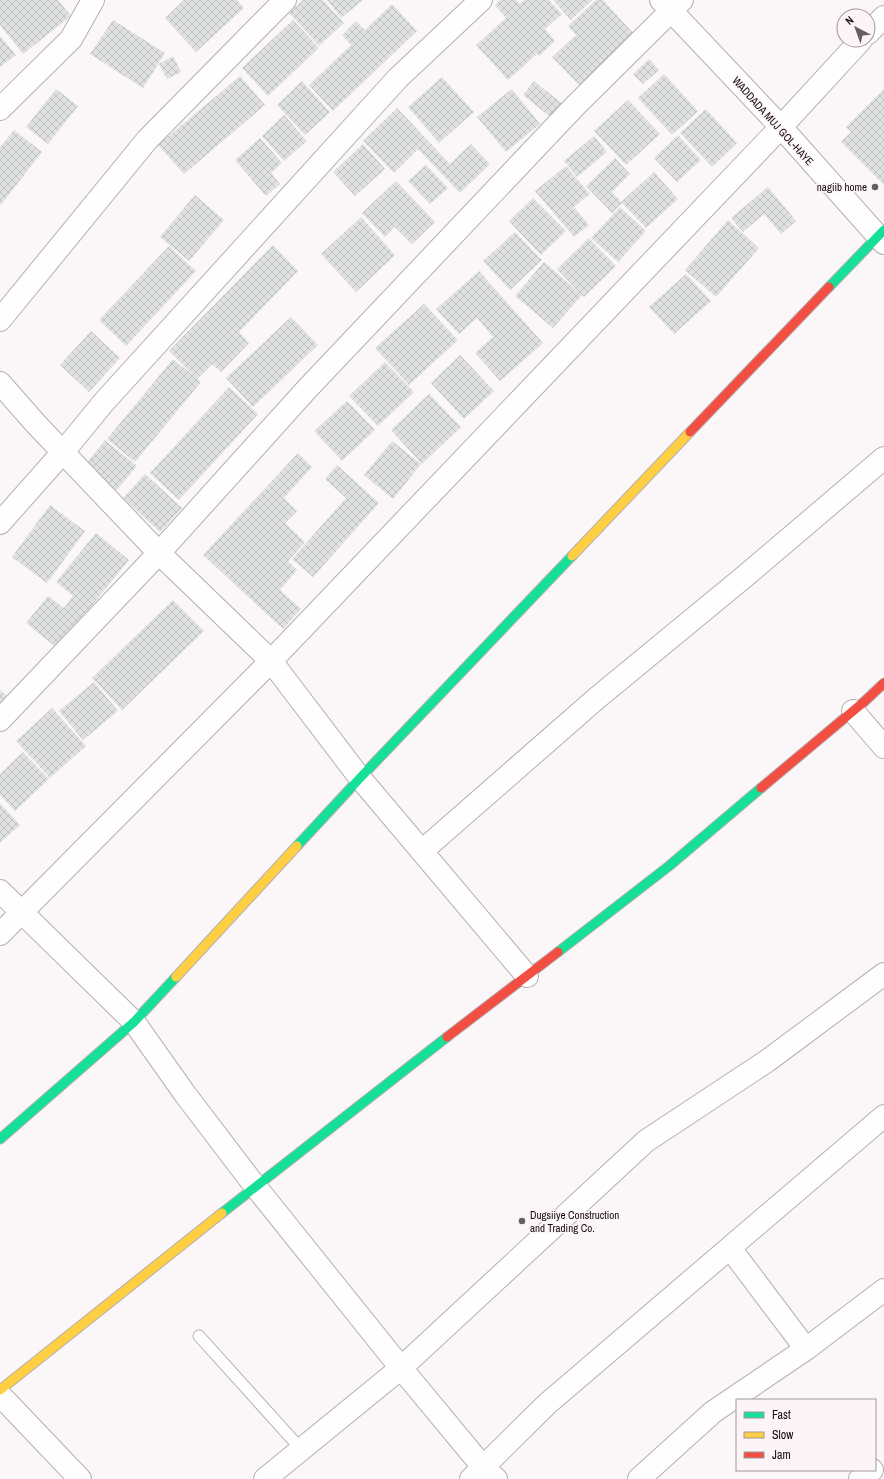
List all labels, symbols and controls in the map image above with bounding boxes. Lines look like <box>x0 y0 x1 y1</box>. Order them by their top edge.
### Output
north arrow <box>836 8 876 48</box>
text: N <box>842 13 856 28</box>
street label: WADDADA MUJ GOL-HAYE <box>729 74 817 168</box>
place label: nagiib home <box>817 180 867 194</box>
marker: nagiib home <box>870 182 880 192</box>
place label: Dugsiiye Construction and Trading Co. <box>530 1208 619 1235</box>
marker: Dugsiiye Construction and Trading Co. <box>517 1216 527 1226</box>
legend <box>736 1399 876 1471</box>
text: Fast <box>772 1407 791 1423</box>
text: Slow <box>772 1427 794 1443</box>
text: Jam <box>772 1447 791 1463</box>

